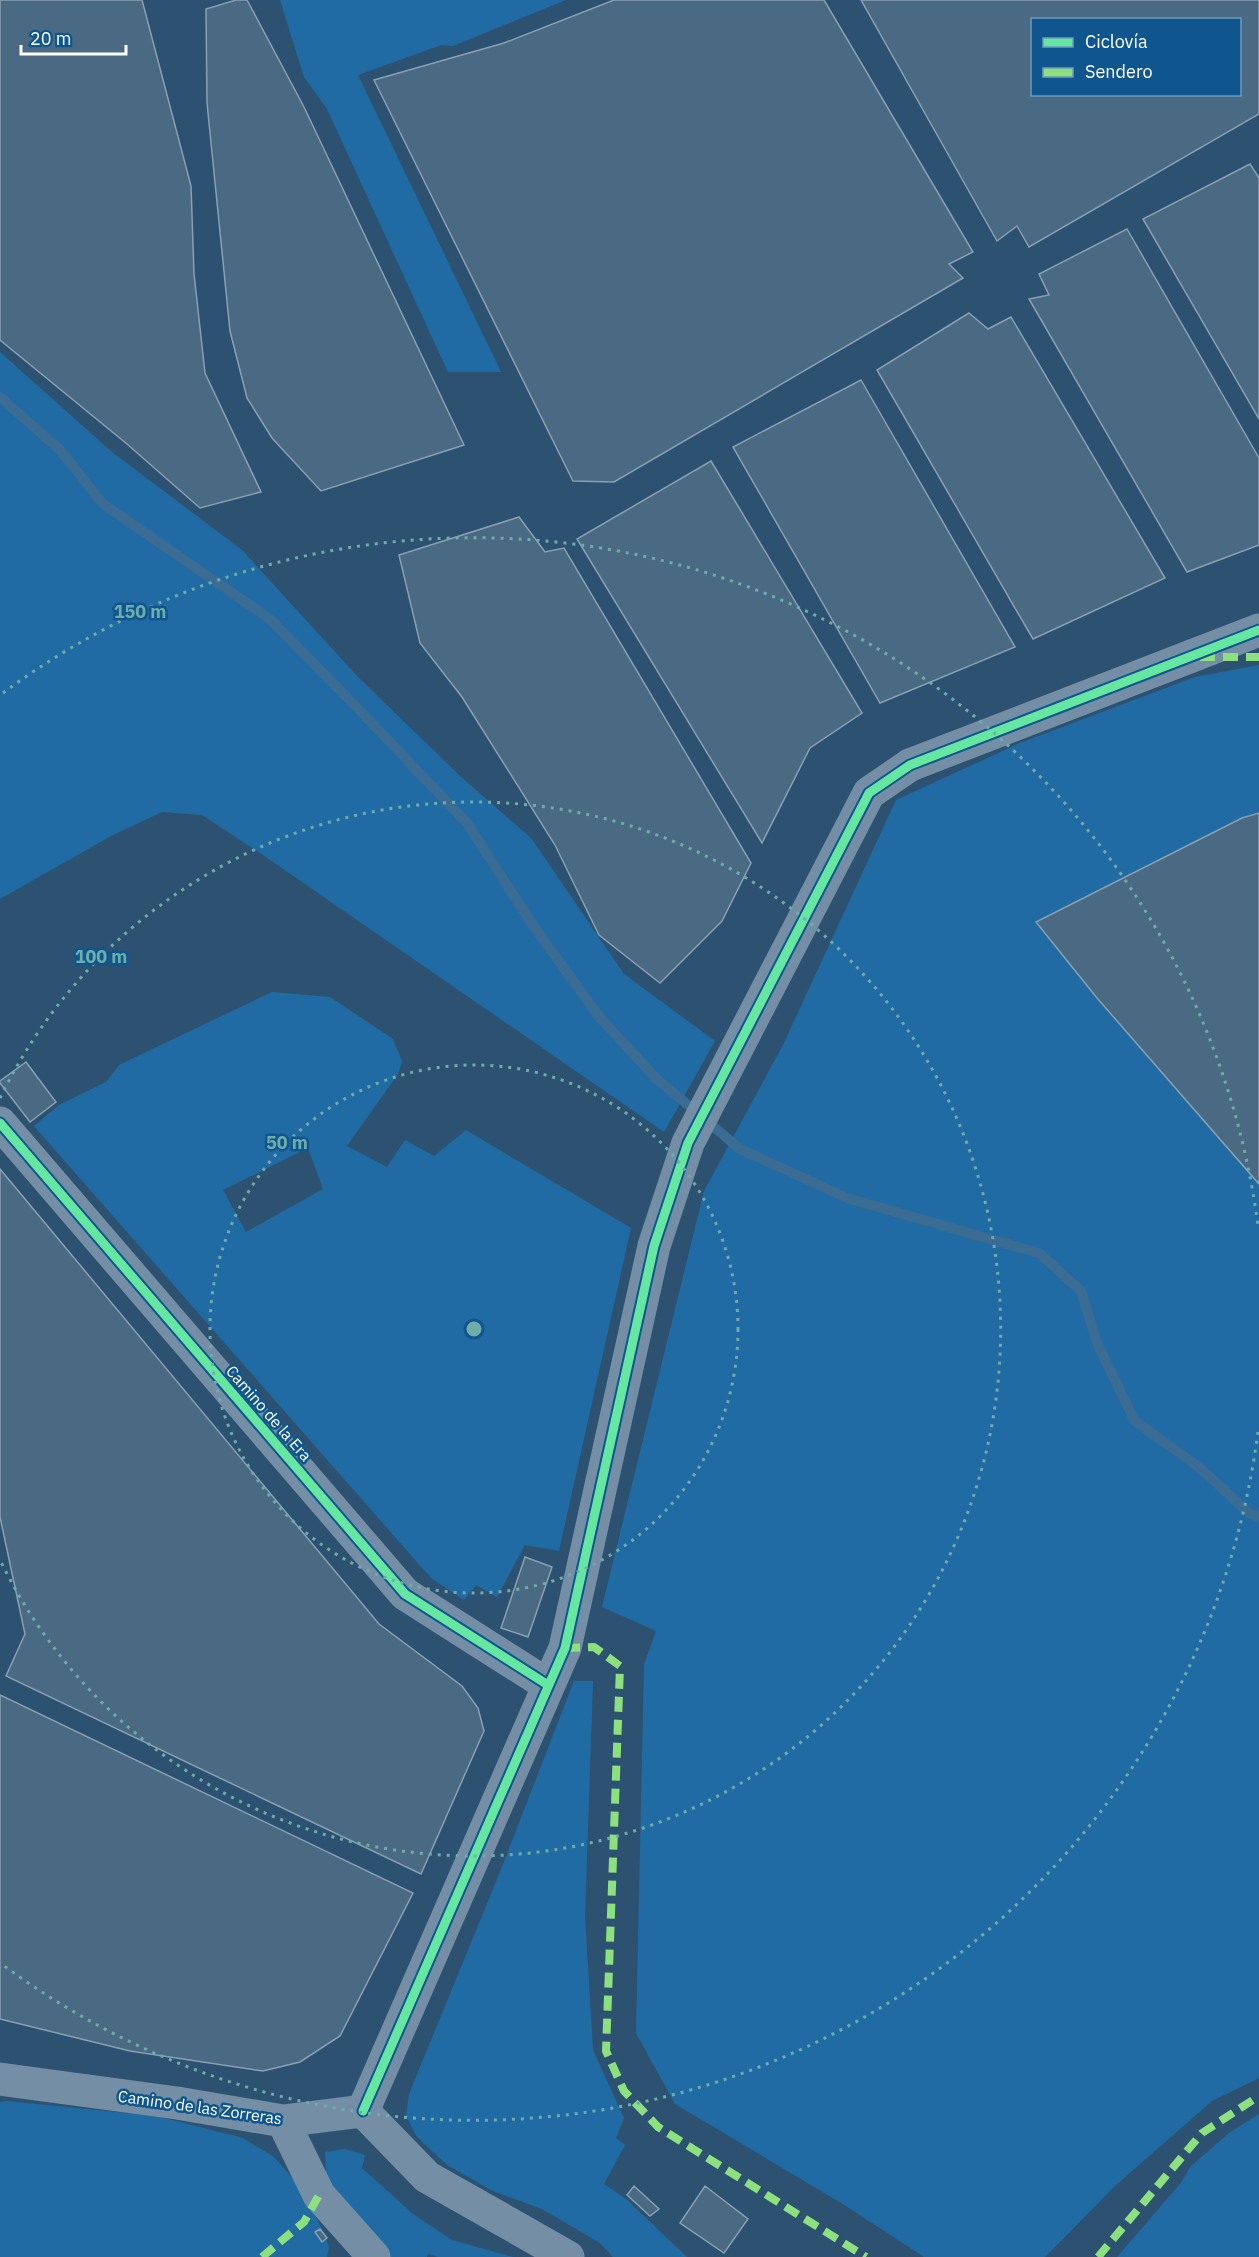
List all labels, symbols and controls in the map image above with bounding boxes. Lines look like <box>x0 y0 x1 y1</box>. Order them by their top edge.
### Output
scale bar <box>21 18 126 56</box>
legend <box>1031 18 1241 96</box>
text: 20 m <box>30 27 72 50</box>
text: Ciclovía <box>1085 30 1148 53</box>
text: Sendero <box>1085 60 1152 83</box>
text: 150 m <box>114 600 166 623</box>
text: 100 m <box>75 945 127 968</box>
text: 50 m <box>266 1131 308 1154</box>
centre of rings <box>464 1319 484 1339</box>
street label: Camino de la Era <box>222 1361 316 1465</box>
street label: Camino de las Zorreras <box>117 2086 283 2128</box>

